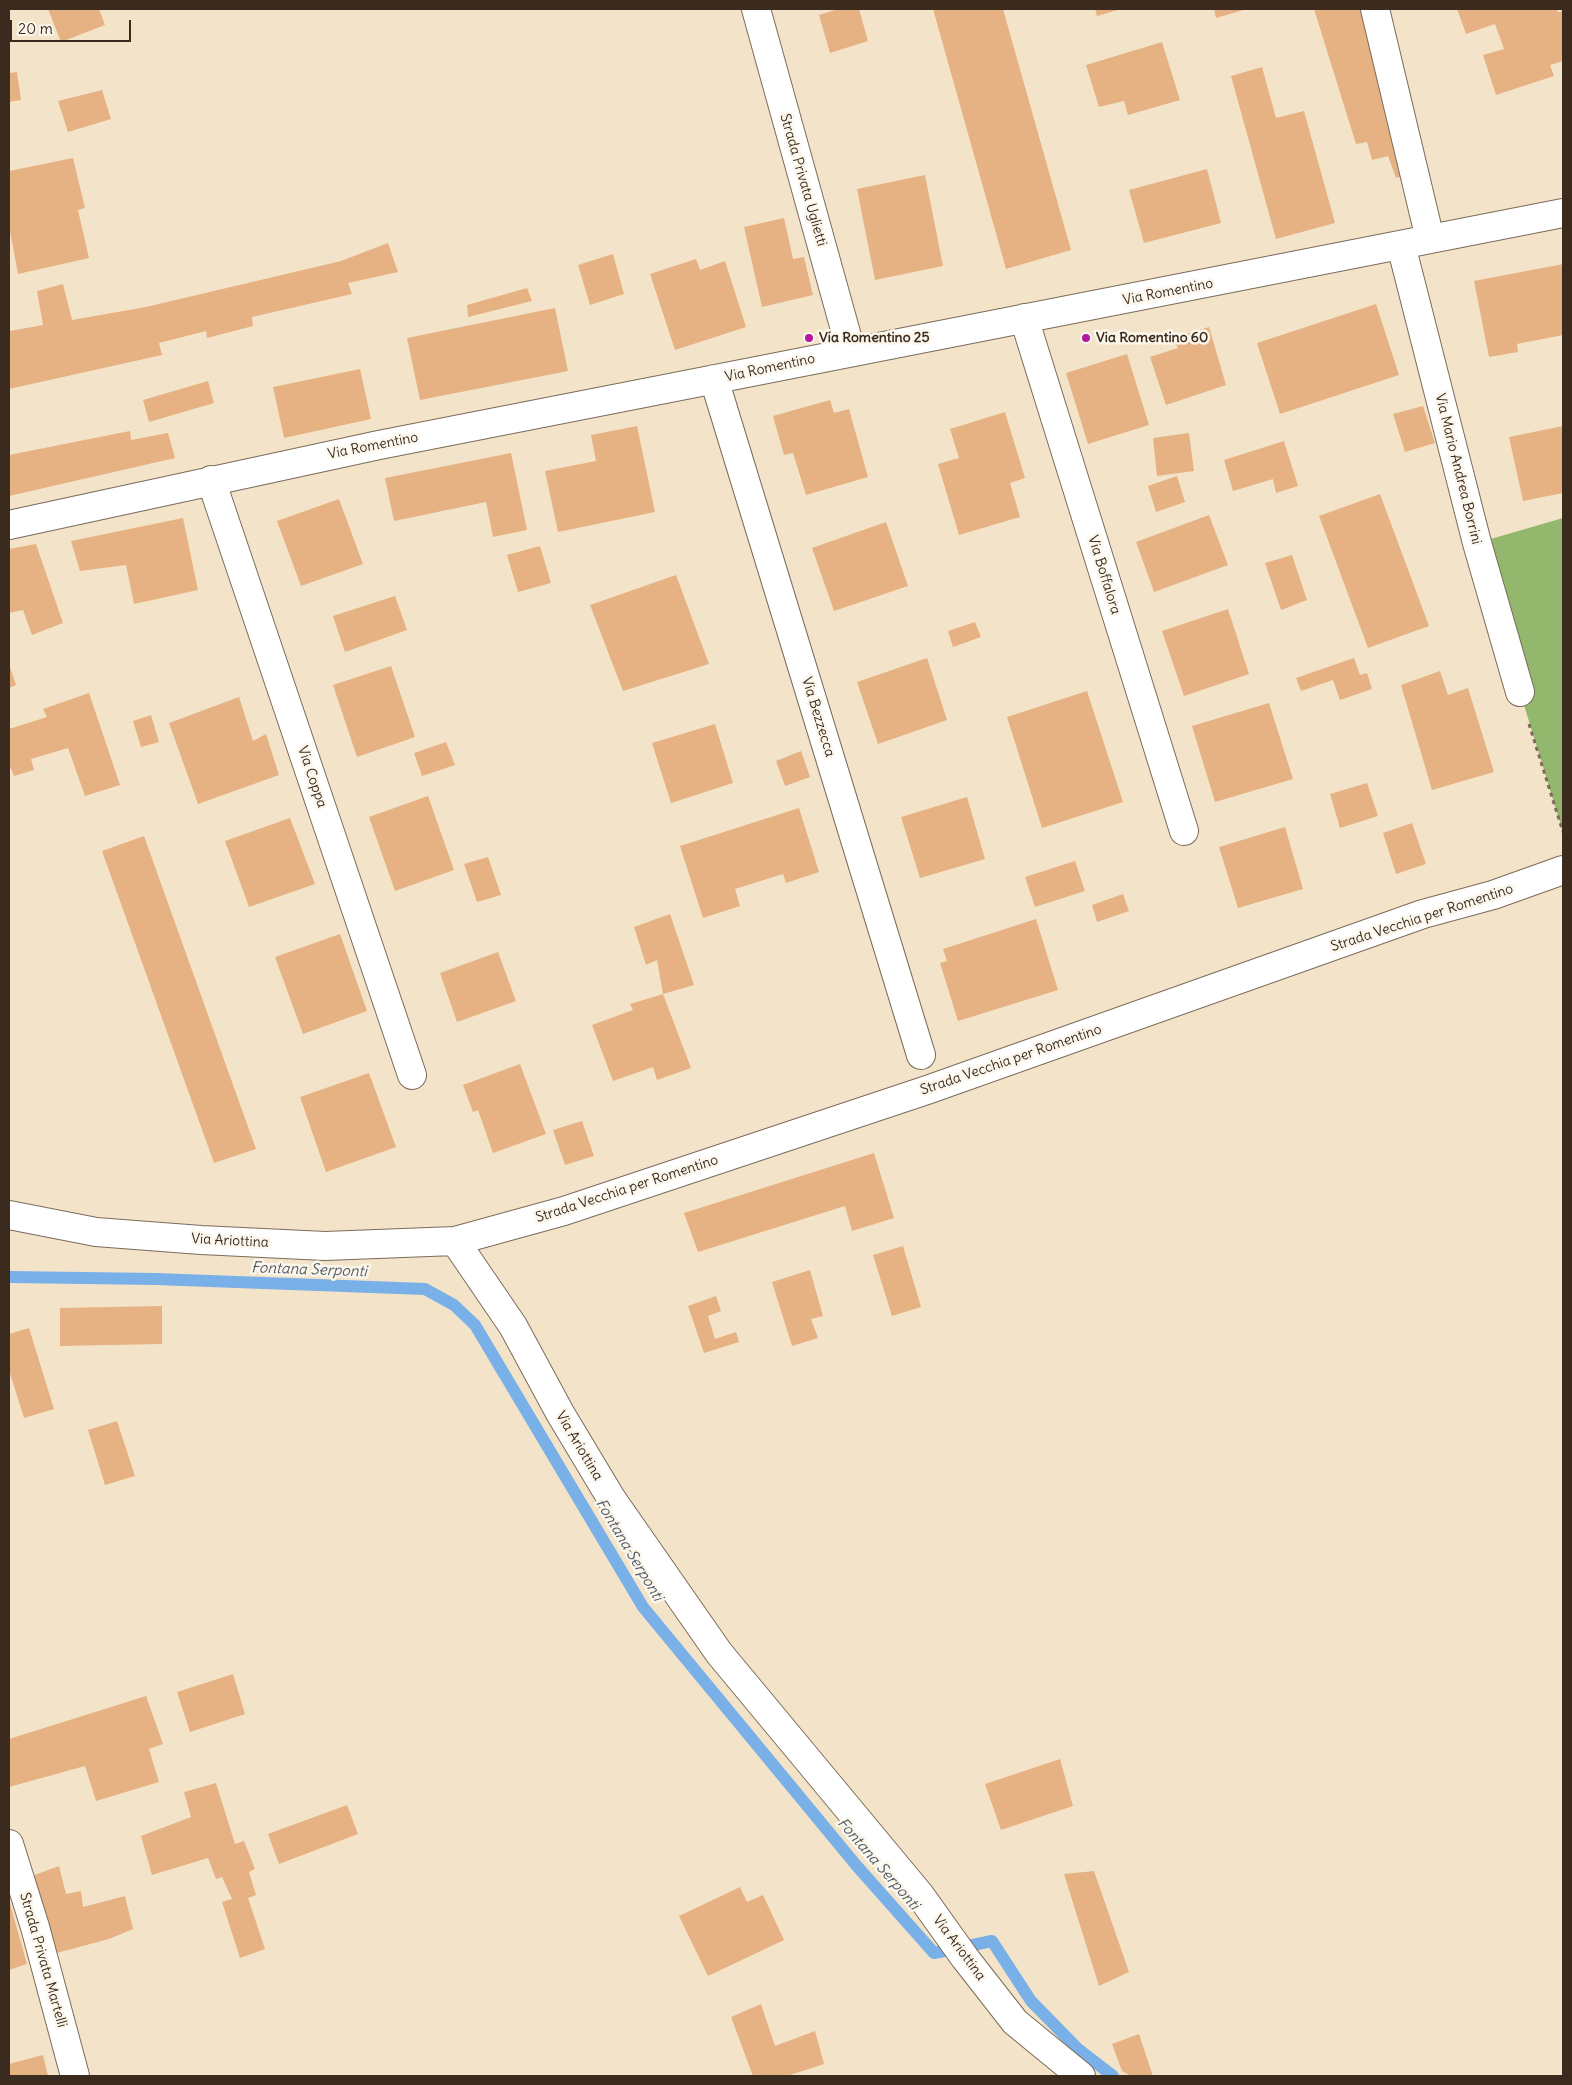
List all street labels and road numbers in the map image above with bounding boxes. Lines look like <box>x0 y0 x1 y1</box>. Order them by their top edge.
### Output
street label: Strada Privata Uglietti <box>776 112 830 248</box>
street label: Via Romentino <box>1121 275 1215 309</box>
street label: Via Romentino <box>724 350 816 386</box>
street label: Via Mario Andrea Borrini <box>1431 392 1485 546</box>
street label: Via Romentino <box>326 429 420 463</box>
street label: Via Boffalora <box>1084 533 1124 617</box>
street label: Via Bezzecca <box>798 675 838 759</box>
street label: Via Coppa <box>294 744 330 810</box>
street label: Strada Vecchia per Romentino <box>1329 881 1515 955</box>
street label: Strada Vecchia per Romentino <box>918 1021 1104 1099</box>
street label: Strada Vecchia per Romentino <box>534 1152 720 1226</box>
street label: Via Ariottina <box>191 1231 269 1251</box>
street label: Via Ariottina <box>552 1408 606 1484</box>
street label: Strada Privata Martelli <box>16 1890 70 2030</box>
street label: Via Ariottina <box>929 1912 989 1984</box>

